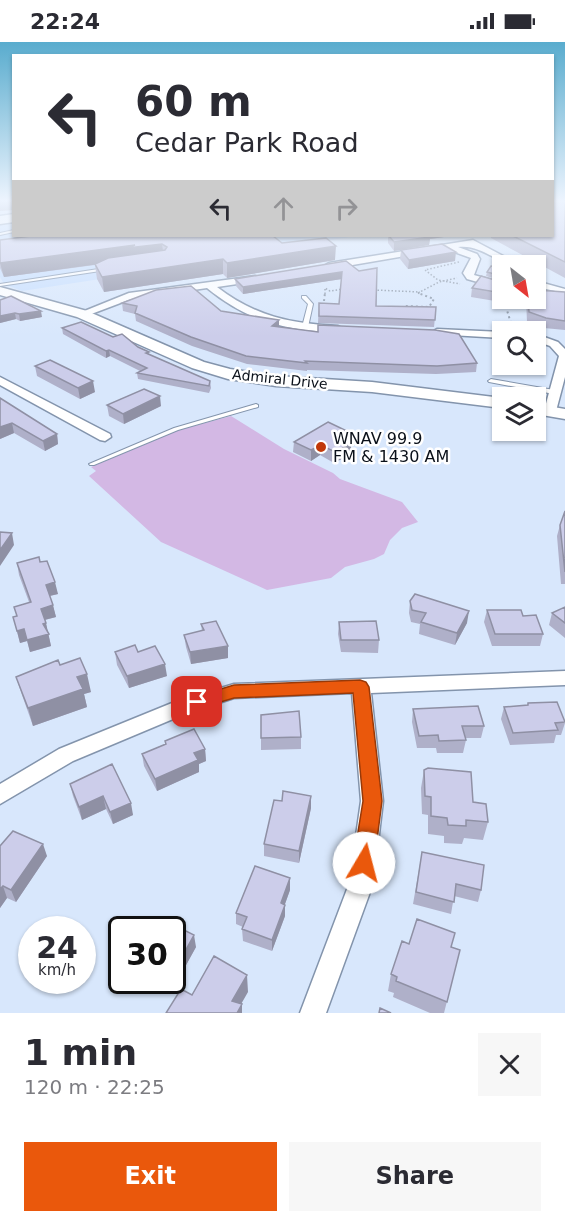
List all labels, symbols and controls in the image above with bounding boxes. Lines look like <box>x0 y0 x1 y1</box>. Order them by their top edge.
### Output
text: 22:24 <box>30 9 100 34</box>
text: 60 m <box>135 77 252 126</box>
icon: left <box>36 78 114 156</box>
text: Cedar Park Road <box>135 127 359 158</box>
icon: left <box>204 192 237 225</box>
icon: ahead <box>267 192 300 225</box>
icon: right <box>330 192 363 225</box>
north arrow <box>492 255 546 309</box>
map controls <box>492 255 546 441</box>
button: search <box>492 321 546 375</box>
street label: Admiral Drive <box>232 366 328 392</box>
button: layers <box>492 387 546 441</box>
place label: WNAV 99.9 FM & 1430 AM <box>333 429 449 466</box>
marker: WNAV 99.9 FM & 1430 AM <box>314 440 328 454</box>
pin <box>171 676 222 727</box>
icon: arrive <box>180 685 213 718</box>
position arrow <box>332 831 396 895</box>
speed limit sign: 30 <box>108 916 186 994</box>
text: 24 <box>36 930 78 965</box>
text: km/h <box>38 961 76 979</box>
text: 1 min <box>24 1032 137 1073</box>
button: close <box>478 1033 541 1096</box>
text: 120 m · 22:25 <box>24 1075 165 1099</box>
button: Exit <box>24 1142 277 1211</box>
button: Share <box>289 1142 541 1211</box>

